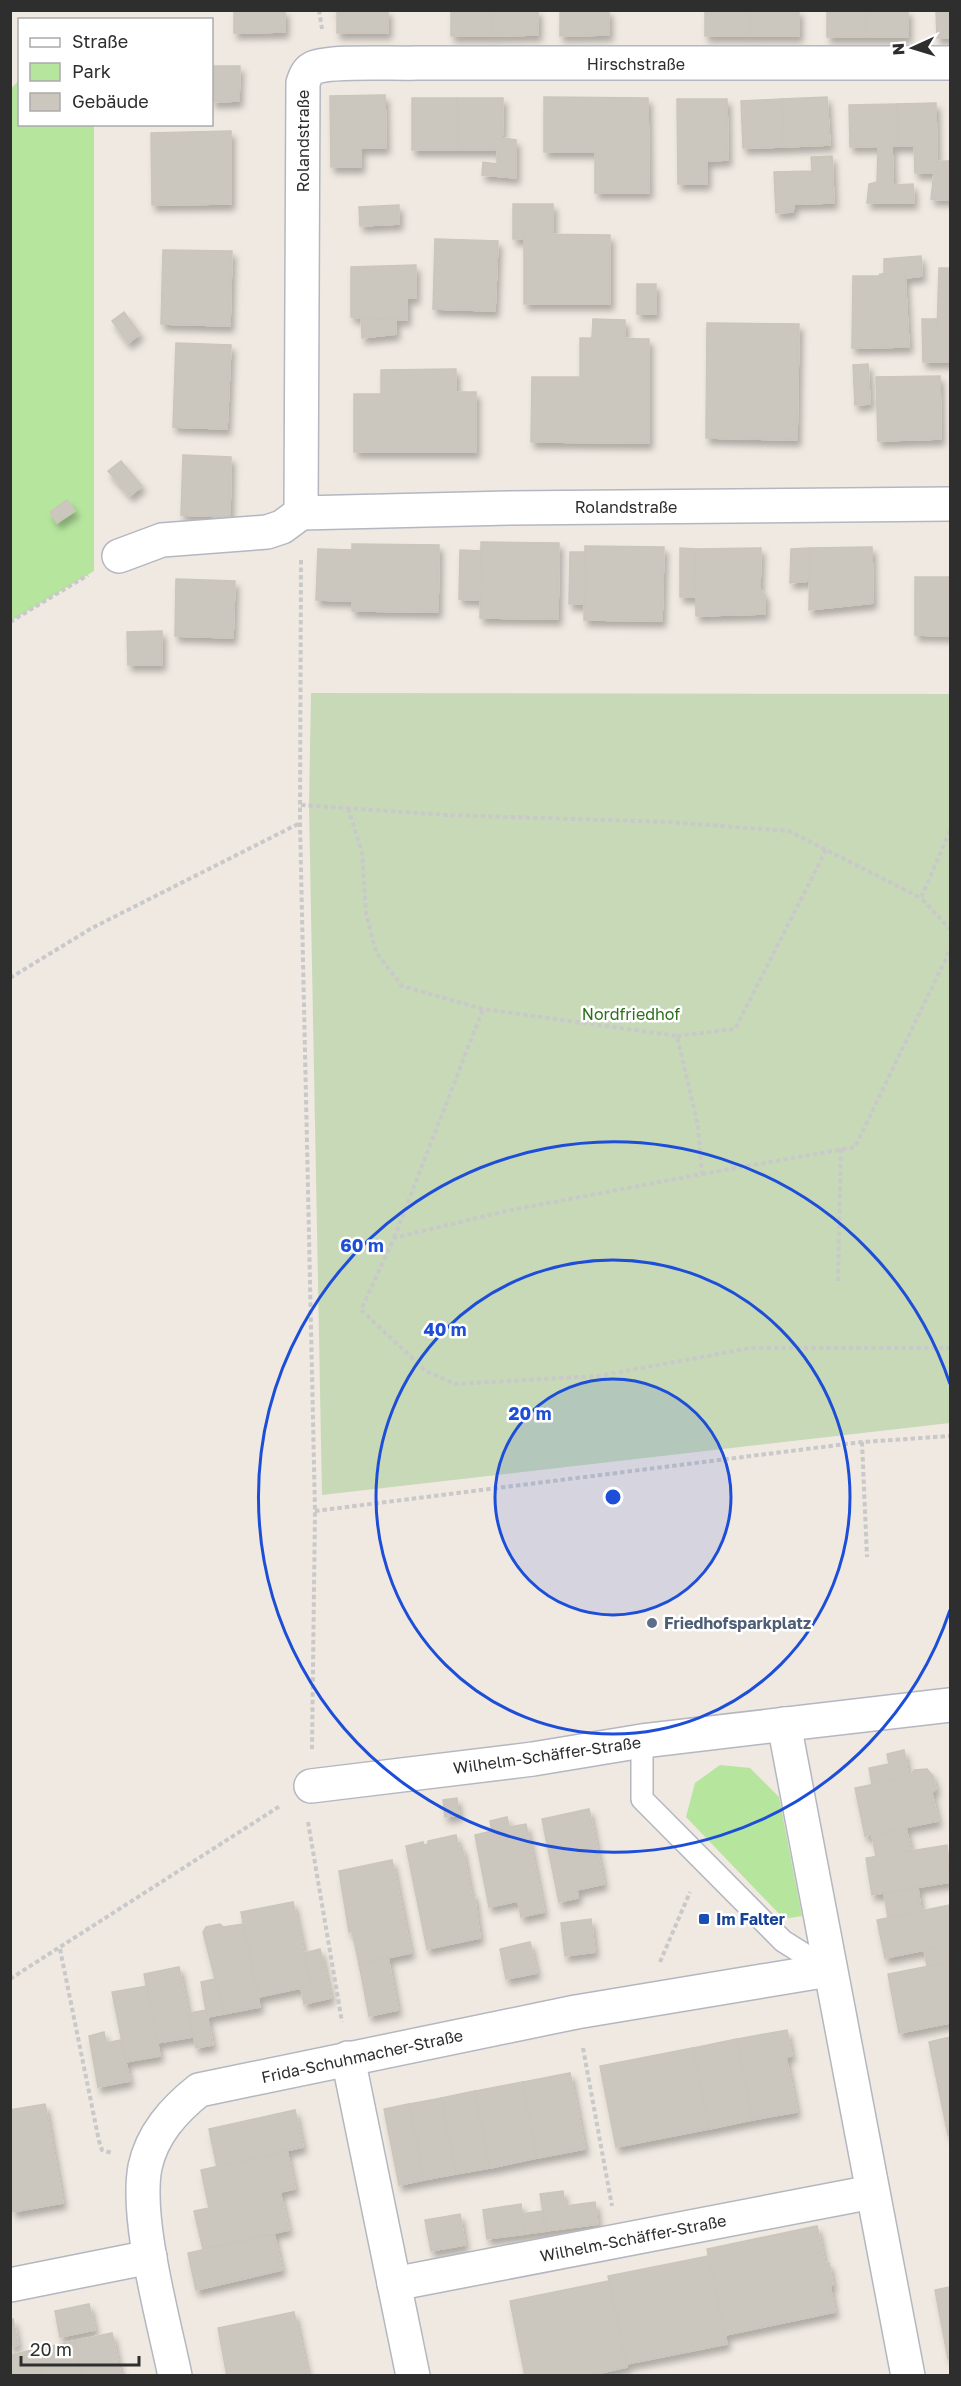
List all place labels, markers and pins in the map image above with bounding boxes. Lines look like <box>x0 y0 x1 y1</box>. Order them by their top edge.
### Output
centre of rings <box>603 1487 623 1507</box>
place label: Friedhofsparkplatz <box>664 1613 811 1633</box>
marker: Friedhofsparkplatz <box>645 1616 659 1630</box>
place label: Im Falter <box>716 1909 785 1929</box>
marker: Im Falter <box>697 1912 711 1926</box>

